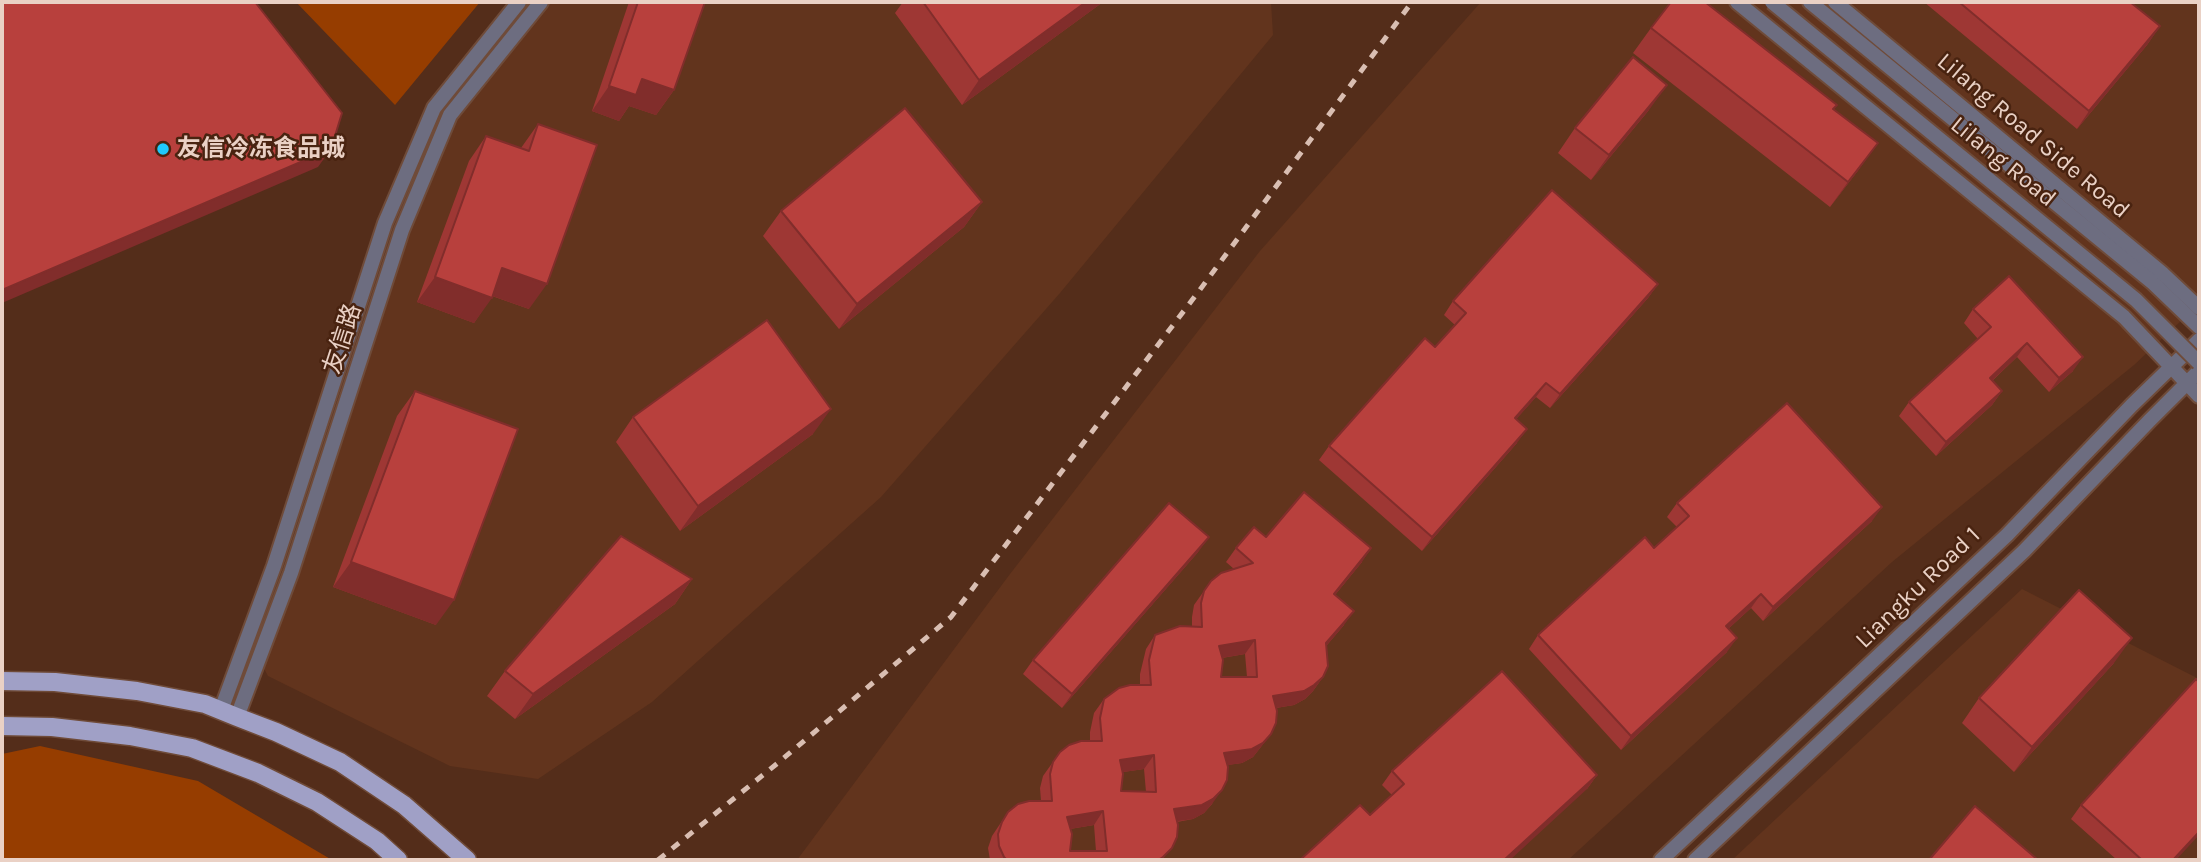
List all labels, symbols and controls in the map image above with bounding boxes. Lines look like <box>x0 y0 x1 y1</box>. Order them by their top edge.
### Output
street label: Lilang Road Side Road <box>1931 47 2135 225</box>
street label: Lilang Road <box>1944 111 2062 213</box>
place label: 友信冷冻食品城 <box>177 135 345 163</box>
marker: 友信冷冻食品城 <box>155 141 171 157</box>
street label: 友信路 <box>318 300 368 378</box>
street label: Liangku Road 1 <box>1850 521 1986 655</box>

